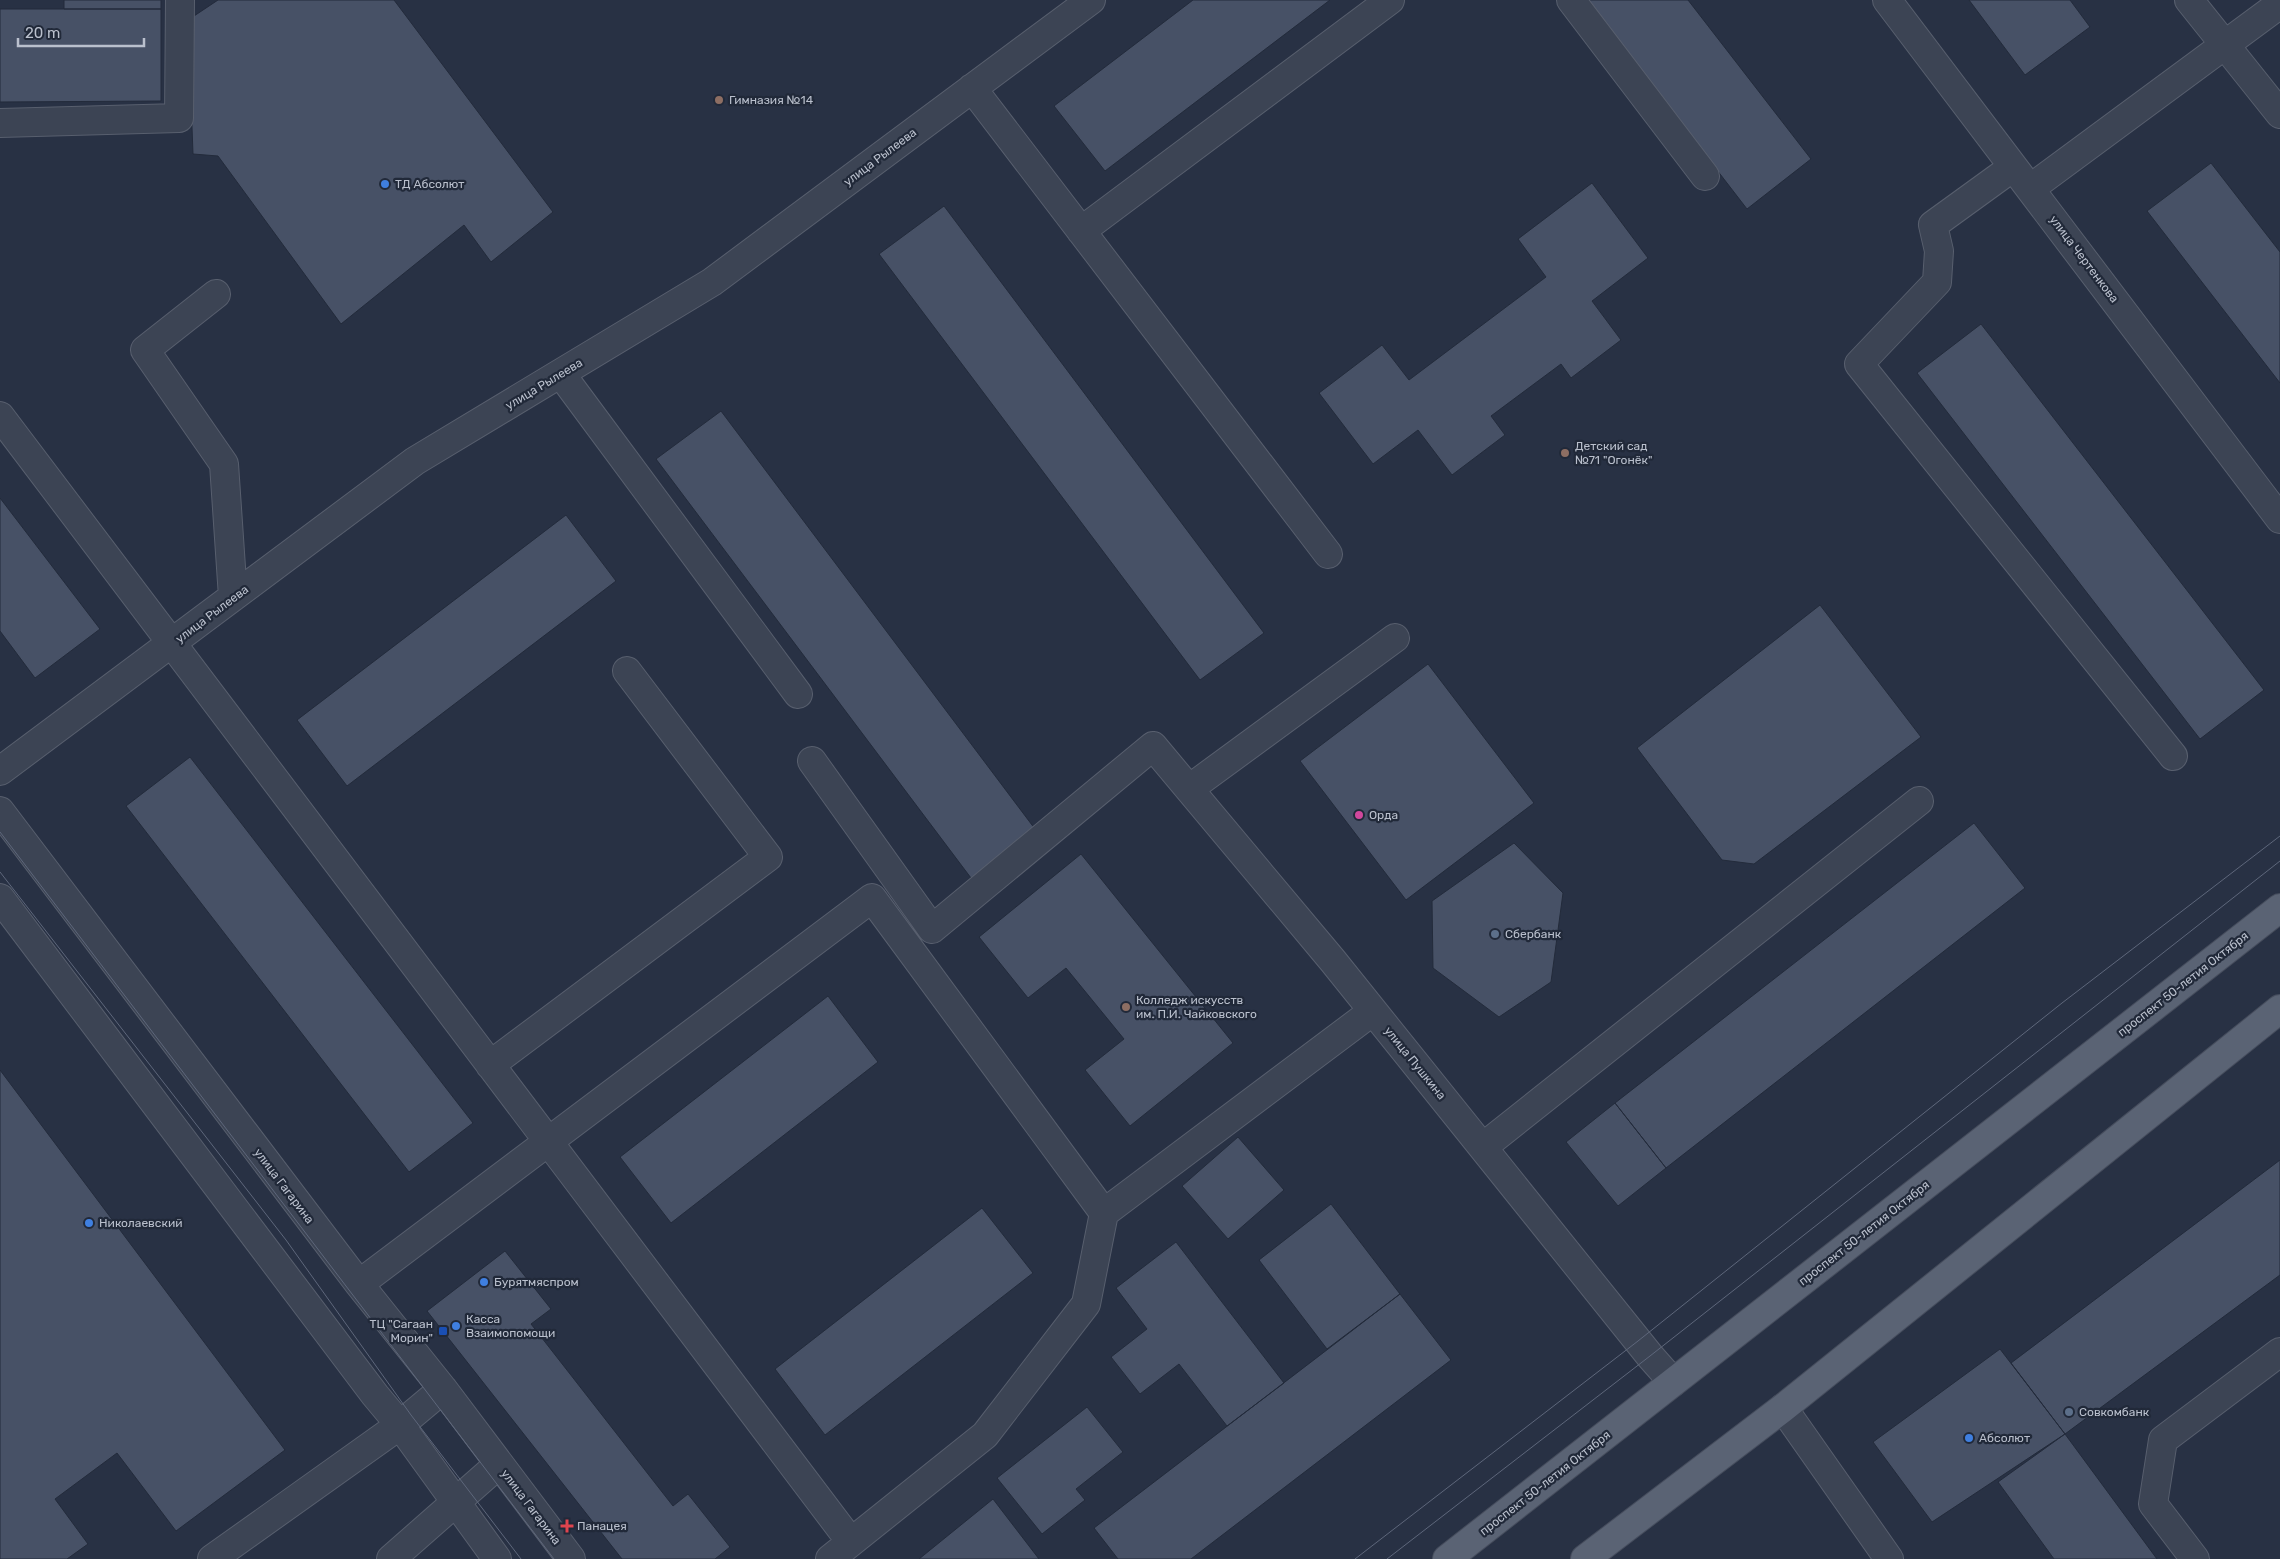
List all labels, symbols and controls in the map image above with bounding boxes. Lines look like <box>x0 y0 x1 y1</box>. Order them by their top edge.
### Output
scale bar <box>18 15 144 47</box>
text: 20 m <box>25 24 60 42</box>
place label: Гимназия №14 <box>729 93 814 107</box>
marker: Гимназия №14 <box>713 94 725 106</box>
street label: улица Рылеева <box>841 125 919 189</box>
place label: ТД Абсолют <box>395 177 464 191</box>
marker: ТД Абсолют <box>379 178 391 190</box>
street label: улица Чертенкова <box>2047 213 2121 305</box>
street label: улица Рылеева <box>503 355 585 413</box>
place label: Детский сад №71 "Огонёк" <box>1575 439 1652 467</box>
marker: Детский сад №71 "Огонёк" <box>1559 447 1571 459</box>
street label: улица Рылеева <box>173 582 251 646</box>
place label: Орда <box>1369 808 1398 822</box>
marker: Орда <box>1353 809 1365 821</box>
place label: Сбербанк <box>1505 927 1562 941</box>
marker: Сбербанк <box>1489 928 1501 940</box>
street label: проспект 50-летия Октября <box>2115 929 2251 1039</box>
place label: Колледж искусств им. П.И. Чайковского <box>1136 993 1257 1021</box>
marker: Колледж искусств им. П.И. Чайковского <box>1120 1001 1132 1013</box>
street label: улица Пушкина <box>1381 1024 1449 1102</box>
street label: улица Гагарина <box>251 1146 317 1226</box>
street label: проспект 50-летия Октября <box>1796 1178 1932 1288</box>
place label: Николаевский <box>99 1216 183 1230</box>
marker: Николаевский <box>83 1217 95 1229</box>
place label: Бурятмяспром <box>494 1275 579 1289</box>
marker: Бурятмяспром <box>478 1276 490 1288</box>
place label: Касса Взаимопомощи <box>466 1312 555 1340</box>
place label: ТЦ "Сагаан Морин" <box>369 1317 433 1345</box>
marker: Касса Взаимопомощи <box>450 1320 462 1332</box>
marker: ТЦ "Сагаан Морин" <box>437 1325 449 1337</box>
place label: Совкомбанк <box>2079 1405 2150 1419</box>
marker: Совкомбанк <box>2063 1406 2075 1418</box>
street label: проспект 50-летия Октября <box>1477 1428 1613 1538</box>
place label: Абсолют <box>1979 1431 2030 1445</box>
marker: Абсолют <box>1963 1432 1975 1444</box>
street label: улица Гагарина <box>498 1467 564 1547</box>
place label: Панацея <box>577 1519 627 1533</box>
marker: Панацея <box>561 1520 573 1532</box>

